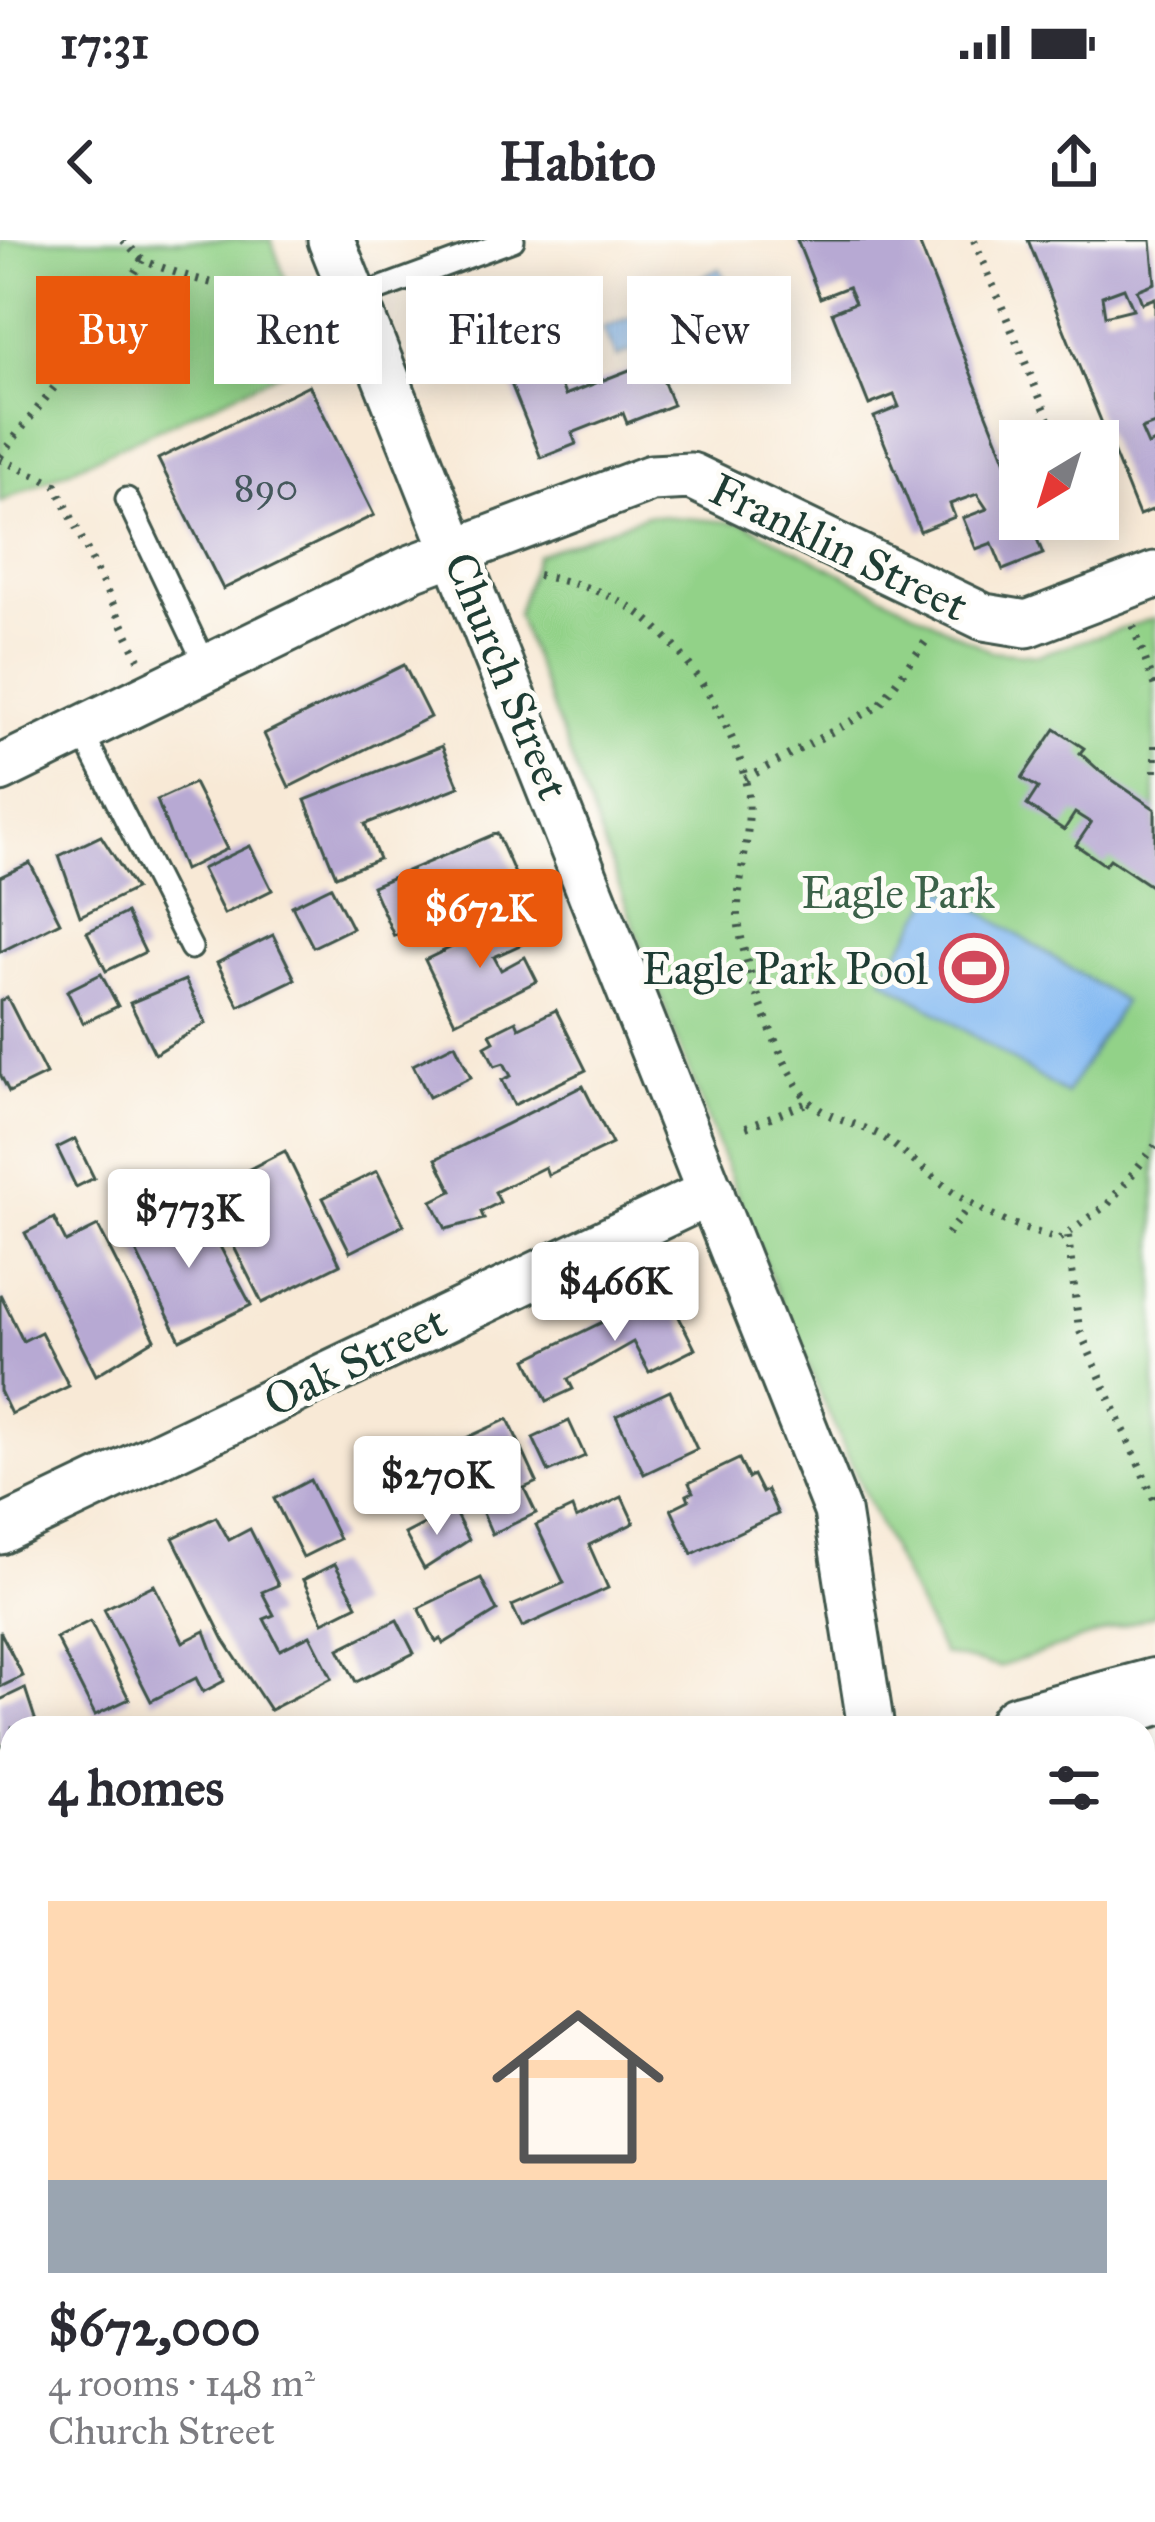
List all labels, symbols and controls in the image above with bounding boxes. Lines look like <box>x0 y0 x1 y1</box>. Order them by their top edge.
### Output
text: 17:31 <box>60 15 149 70</box>
icon: back <box>48 129 114 195</box>
text: Habito <box>499 129 656 195</box>
icon: share <box>1041 129 1107 195</box>
chip: Buy <box>36 276 190 384</box>
chip: Rent <box>214 276 382 384</box>
chip: Filters <box>406 276 603 384</box>
chip: New <box>627 276 791 384</box>
north arrow <box>999 420 1119 540</box>
map controls <box>999 420 1119 540</box>
street label: Franklin Street <box>701 461 977 633</box>
house number: 890 <box>234 463 298 511</box>
street label: Church Street <box>433 544 582 808</box>
park label: Eagle Park <box>801 865 995 920</box>
pin: $672K <box>396 869 564 971</box>
text: $672K <box>424 884 536 932</box>
sports icon: Eagle Park Pool <box>939 933 1009 1003</box>
place label: Eagle Park Pool <box>642 941 929 996</box>
pin: $773K <box>105 1169 273 1271</box>
text: $773K <box>135 1184 243 1232</box>
pin: $466K <box>531 1242 699 1344</box>
text: $466K <box>559 1257 671 1305</box>
street label: Oak Street <box>255 1293 455 1429</box>
pin: $270K <box>353 1436 521 1538</box>
text: $270K <box>381 1451 493 1499</box>
icon: filters <box>1041 1755 1107 1821</box>
text: 4 homes <box>48 1757 224 1819</box>
icon: home <box>470 1979 686 2195</box>
text: $672,000 <box>48 2297 260 2359</box>
text: 4 rooms · 148 m² <box>48 2359 315 2407</box>
text: Church Street <box>48 2407 275 2455</box>

